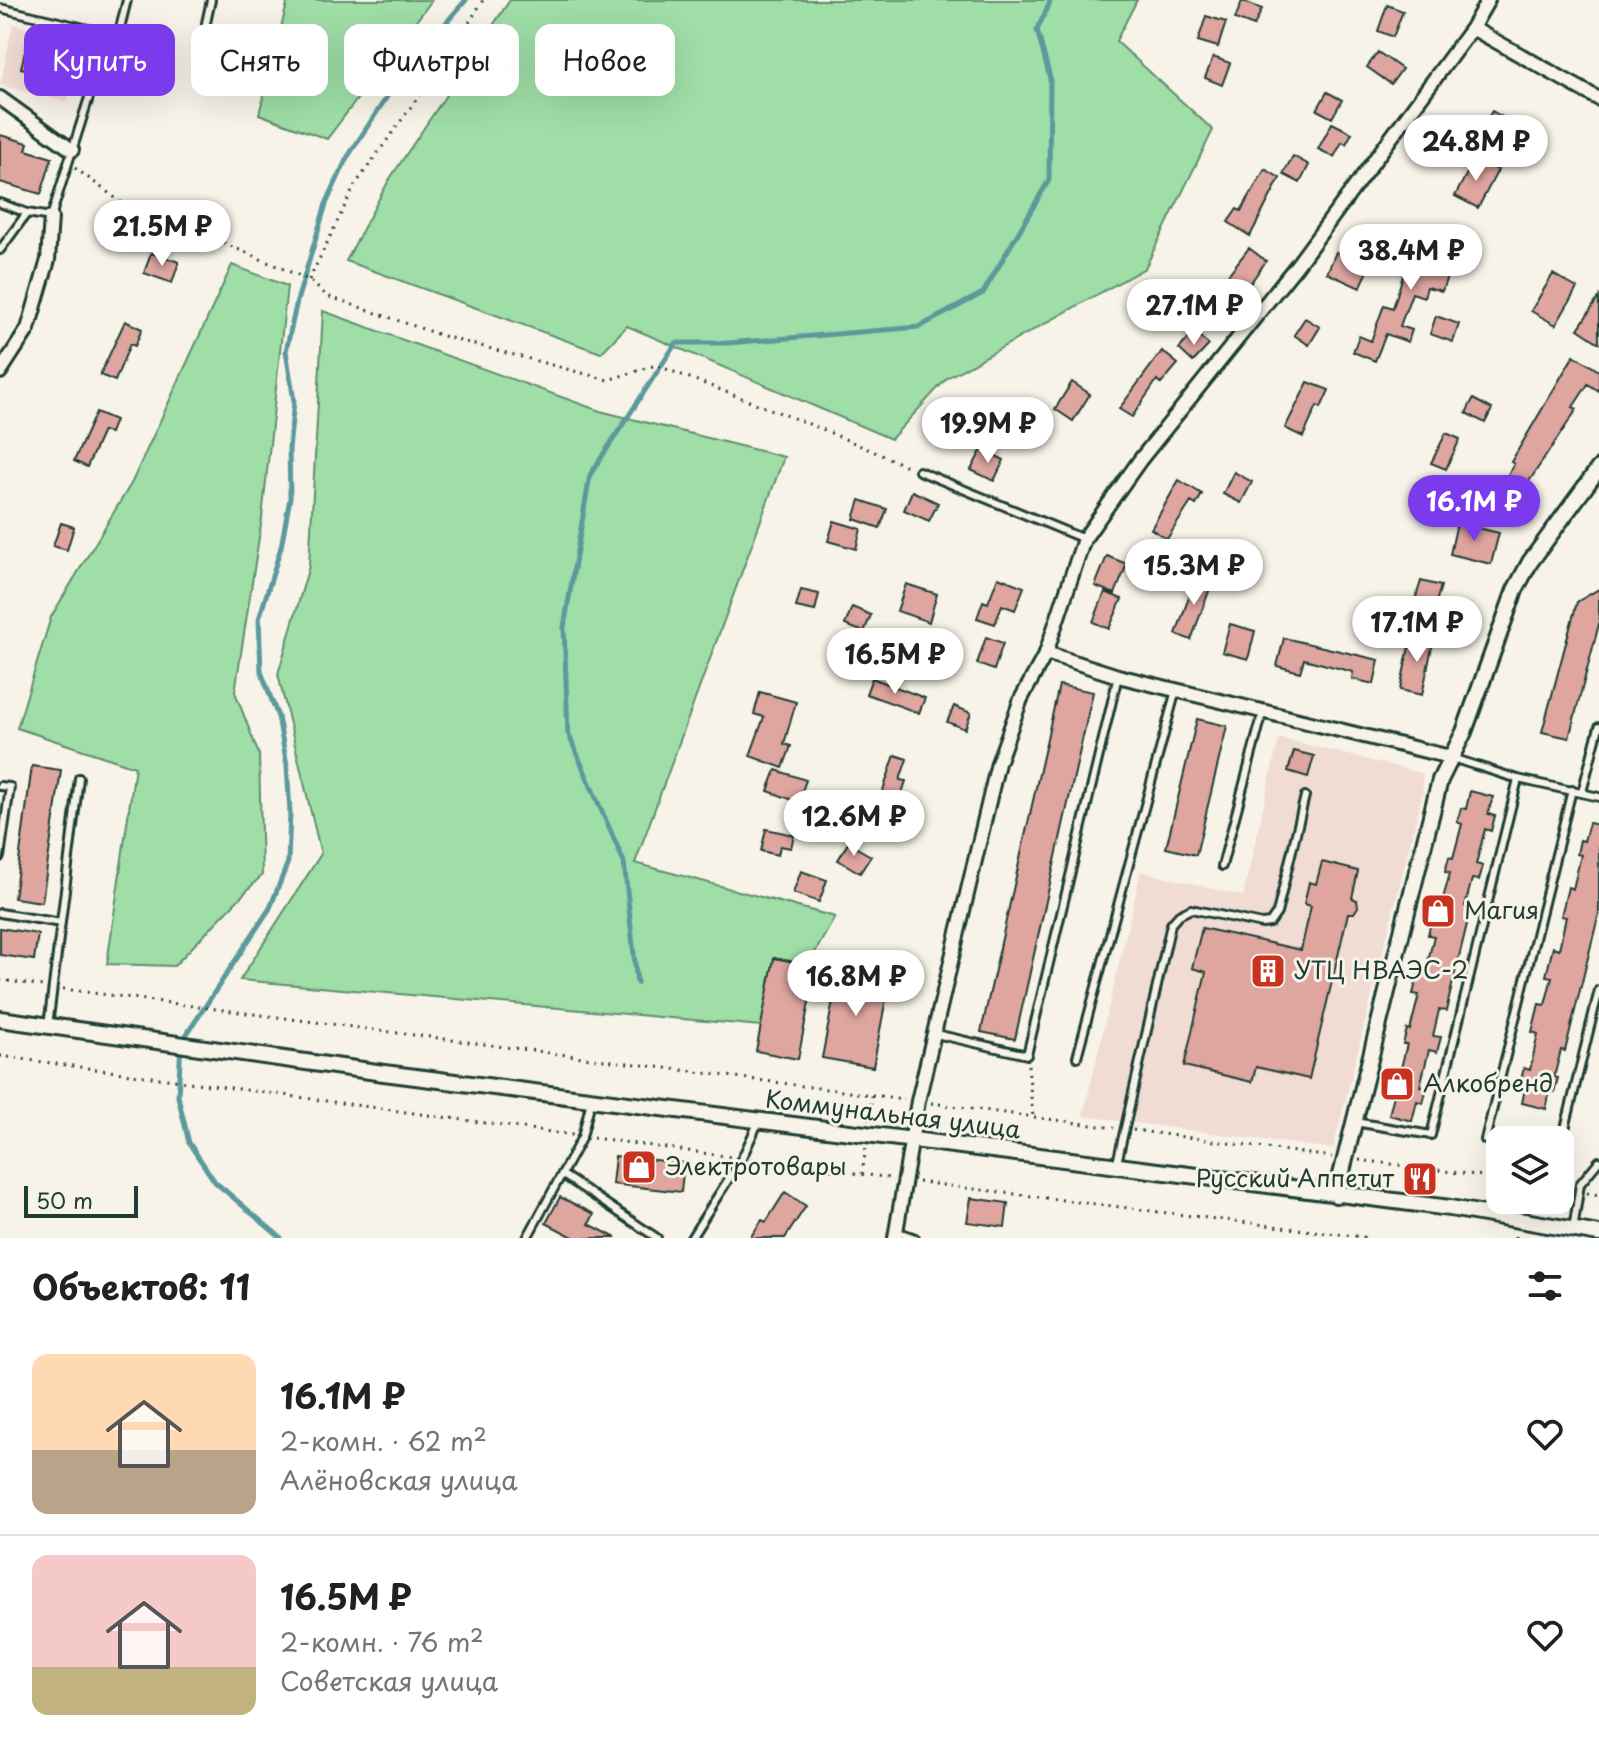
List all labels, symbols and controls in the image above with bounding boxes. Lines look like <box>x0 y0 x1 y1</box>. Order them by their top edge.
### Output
chip: Купить <box>24 24 175 96</box>
chip: Снять <box>191 24 328 96</box>
chip: Фильтры <box>344 24 519 96</box>
chip: Новое <box>535 24 675 96</box>
pin: 24.8M ₽ <box>1402 115 1550 183</box>
text: 24.8M ₽ <box>1422 121 1530 160</box>
pin: 21.5M ₽ <box>88 200 236 268</box>
text: 21.5M ₽ <box>112 206 212 245</box>
pin: 38.4M ₽ <box>1337 224 1485 292</box>
text: 38.4M ₽ <box>1357 230 1465 269</box>
pin: 27.1M ₽ <box>1120 279 1268 347</box>
text: 27.1M ₽ <box>1145 285 1243 324</box>
pin: 19.9M ₽ <box>914 397 1062 465</box>
text: 19.9M ₽ <box>940 403 1036 442</box>
pin: 16.1M ₽ <box>1400 475 1548 543</box>
text: 16.1M ₽ <box>1426 481 1522 520</box>
pin: 15.3M ₽ <box>1120 539 1268 607</box>
text: 15.3M ₽ <box>1143 545 1245 584</box>
pin: 17.1M ₽ <box>1343 596 1491 664</box>
text: 17.1M ₽ <box>1370 602 1464 641</box>
pin: 16.5M ₽ <box>821 628 969 696</box>
text: 16.5M ₽ <box>845 634 945 673</box>
pin: 12.6M ₽ <box>780 790 928 858</box>
text: 12.6M ₽ <box>802 796 906 835</box>
place label: Магия <box>1464 891 1539 927</box>
shop icon: Магия <box>1419 892 1457 930</box>
pin: 16.8M ₽ <box>782 950 930 1018</box>
place label: УТЦ НВАЭС-2 <box>1294 951 1469 987</box>
building icon: УТЦ НВАЭС-2 <box>1249 952 1287 990</box>
text: 16.8M ₽ <box>805 956 907 995</box>
place label: Алкобренд <box>1423 1064 1553 1100</box>
shop icon: Алкобренд <box>1378 1065 1416 1103</box>
street label: Коммунальная улица <box>764 1080 1023 1147</box>
map controls <box>1486 1126 1574 1214</box>
button: layers <box>1486 1126 1574 1214</box>
place label: Электротовары <box>665 1147 846 1183</box>
shop icon: Электротовары <box>620 1148 658 1186</box>
place label: Русский Аппетит <box>1196 1159 1395 1195</box>
restaurant icon: Русский Аппетит <box>1401 1160 1439 1198</box>
scale bar <box>24 1182 138 1218</box>
text: 50 m <box>36 1183 93 1216</box>
text: Объектов: 11 <box>32 1260 250 1312</box>
icon: filters <box>1523 1264 1567 1308</box>
text: 16.1M ₽ <box>280 1369 406 1421</box>
icon: home <box>96 1386 192 1482</box>
icon: heart <box>1523 1412 1567 1456</box>
text: 2-комн. · 62 m² <box>280 1421 487 1460</box>
text: Алёновская улица <box>280 1460 518 1499</box>
text: 16.5M ₽ <box>280 1570 412 1622</box>
icon: home <box>96 1587 192 1683</box>
icon: heart <box>1523 1613 1567 1657</box>
text: 2-комн. · 76 m² <box>280 1622 484 1661</box>
text: Советская улица <box>280 1661 498 1700</box>

